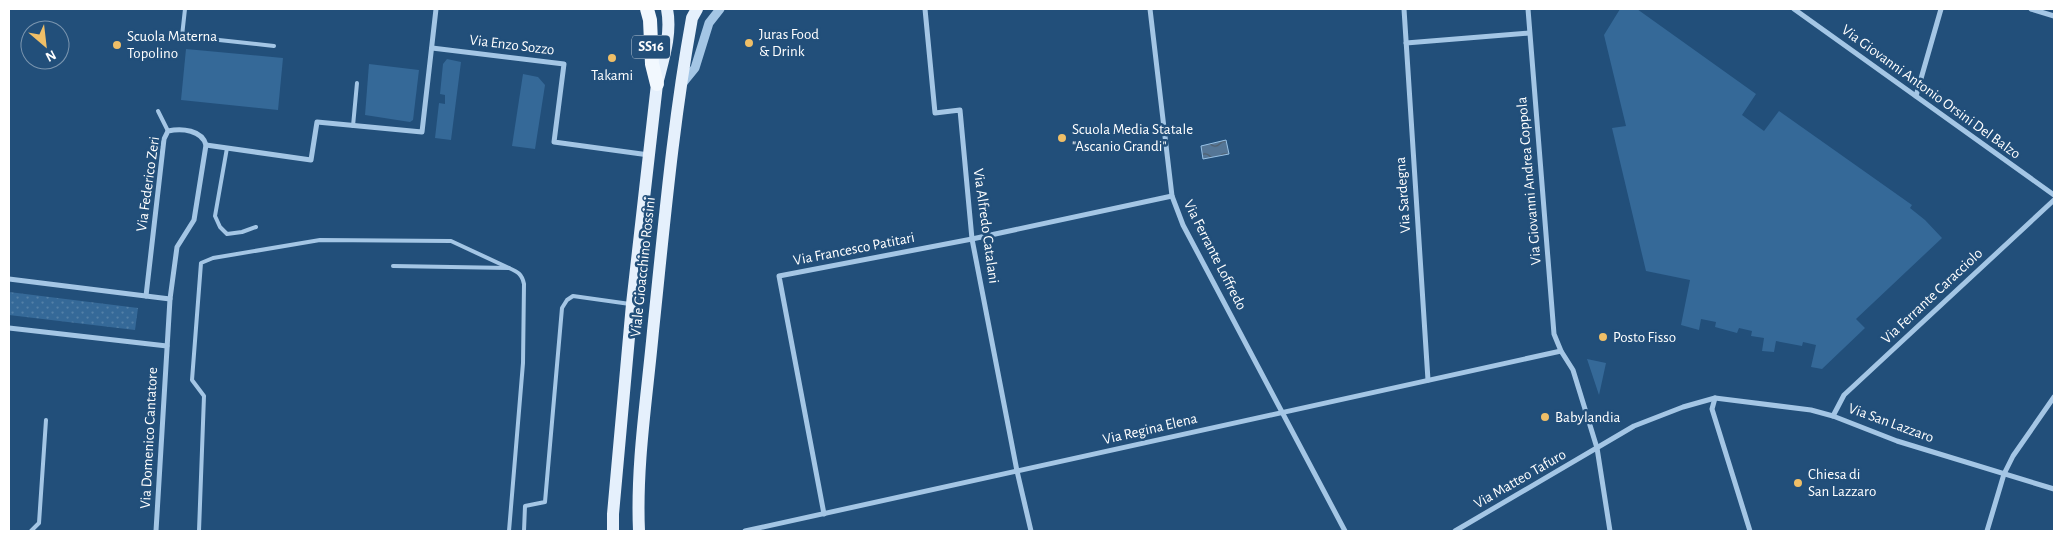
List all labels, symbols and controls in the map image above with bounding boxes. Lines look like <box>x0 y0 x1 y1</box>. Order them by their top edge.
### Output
north arrow <box>20 20 70 70</box>
street label: Via Giovanni Antonio Orsini Del Balzo <box>1839 22 2023 162</box>
place label: Juras Food & Drink <box>759 27 819 59</box>
place label: Scuola Materna Topolino <box>127 29 217 61</box>
street label: Via Enzo Sozzo <box>469 32 555 58</box>
road number: SS16 <box>632 36 670 58</box>
marker: Juras Food & Drink <box>743 37 755 49</box>
marker: Scuola Materna Topolino <box>111 39 123 51</box>
text: N <box>43 47 58 64</box>
marker: Takami <box>606 52 618 64</box>
place label: Takami <box>591 68 633 83</box>
street label: Via Giovanni Andrea Coppola <box>1514 96 1544 266</box>
place label: Scuola Media Statale "Ascanio Grandi" <box>1072 122 1193 154</box>
marker: Scuola Media Statale "Ascanio Grandi" <box>1056 132 1068 144</box>
street label: Via Federico Zeri <box>134 135 162 233</box>
street label: Via Sardegna <box>1393 156 1413 234</box>
street label: Via Alfredo Catalani <box>970 167 1002 285</box>
street label: Viale Gioacchino Rossini <box>628 196 658 338</box>
street label: Via Ferrante Loffredo <box>1181 197 1249 313</box>
street label: Via Francesco Patitari <box>792 230 916 268</box>
street label: Via Ferrante Caracciolo <box>1879 245 1985 347</box>
place label: Posto Fisso <box>1613 330 1676 345</box>
marker: Posto Fisso <box>1597 331 1609 343</box>
street label: Via Domenico Cantatore <box>138 367 160 509</box>
street label: Via San Lazzaro <box>1846 401 1936 445</box>
place label: Babylandia <box>1555 410 1621 425</box>
street label: Via Regina Elena <box>1101 411 1199 447</box>
marker: Babylandia <box>1539 411 1551 423</box>
street label: Via Matteo Tafuro <box>1471 447 1569 511</box>
place label: Chiesa di San Lazzaro <box>1808 467 1876 499</box>
marker: Chiesa di San Lazzaro <box>1792 477 1804 489</box>

